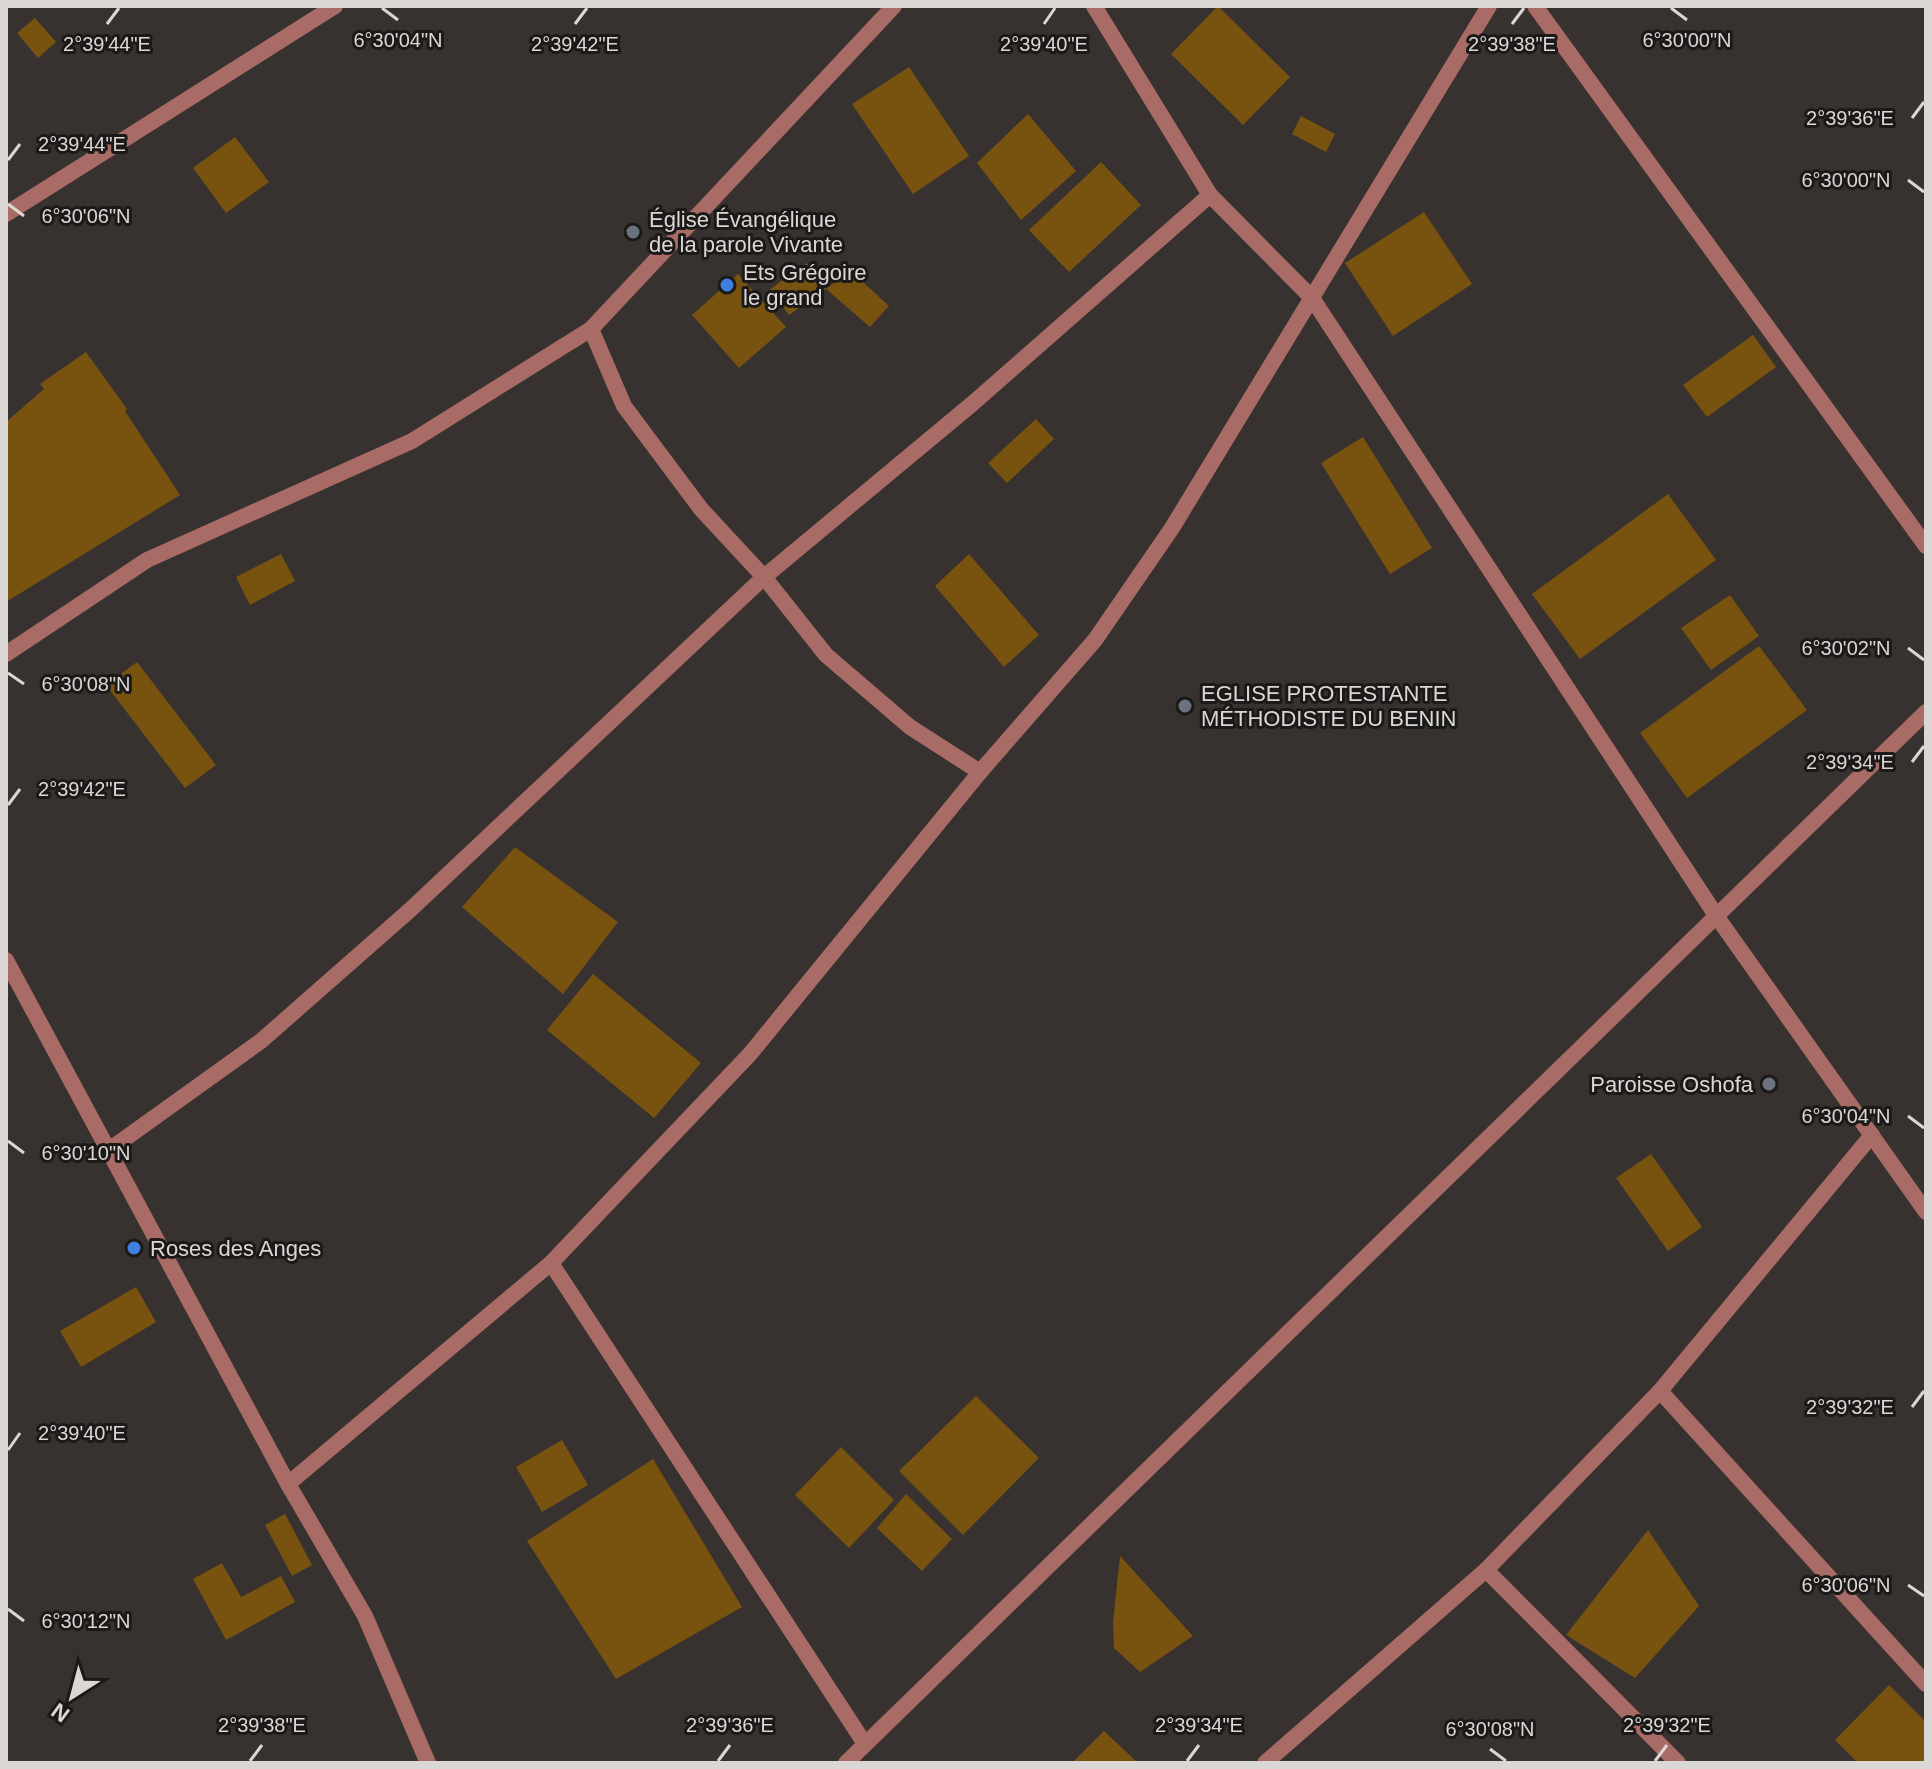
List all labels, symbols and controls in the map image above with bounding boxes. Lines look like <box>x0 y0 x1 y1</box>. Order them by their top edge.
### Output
text: 6°30'04"N <box>354 29 442 51</box>
text: 6°30'00"N <box>1643 29 1731 51</box>
text: 2°39'44"E <box>63 33 151 55</box>
text: 2°39'42"E <box>531 33 619 55</box>
text: 2°39'40"E <box>1000 33 1088 55</box>
text: 2°39'38"E <box>1468 33 1556 55</box>
text: 2°39'36"E <box>1806 107 1894 129</box>
text: 2°39'44"E <box>38 133 126 155</box>
text: 6°30'00"N <box>1802 169 1890 191</box>
text: 6°30'06"N <box>42 205 130 227</box>
place label: Église Évangélique de la parole Vivante <box>649 207 843 257</box>
marker: Église Évangélique de la parole Vivante <box>624 223 642 241</box>
place label: Ets Grégoire le grand <box>743 260 867 310</box>
marker: Ets Grégoire le grand <box>718 276 736 294</box>
text: 6°30'02"N <box>1802 637 1890 659</box>
text: 6°30'08"N <box>42 673 130 695</box>
place label: EGLISE PROTESTANTE MÉTHODISTE DU BENIN <box>1201 681 1456 731</box>
marker: EGLISE PROTESTANTE MÉTHODISTE DU BENIN <box>1176 697 1194 715</box>
text: 2°39'34"E <box>1806 751 1894 773</box>
text: 2°39'42"E <box>38 778 126 800</box>
place label: Paroisse Oshofa <box>1590 1072 1754 1097</box>
marker: Paroisse Oshofa <box>1760 1075 1778 1093</box>
text: 6°30'04"N <box>1802 1105 1890 1127</box>
text: 6°30'10"N <box>42 1142 130 1164</box>
place label: Roses des Anges <box>150 1236 321 1261</box>
marker: Roses des Anges <box>125 1239 143 1257</box>
text: 2°39'32"E <box>1806 1396 1894 1418</box>
text: 2°39'40"E <box>38 1422 126 1444</box>
text: 6°30'06"N <box>1802 1574 1890 1596</box>
text: 6°30'12"N <box>42 1610 130 1632</box>
north arrow <box>32 1657 112 1737</box>
text: N <box>47 1698 74 1728</box>
text: 2°39'38"E <box>218 1714 306 1736</box>
text: 2°39'36"E <box>686 1714 774 1736</box>
text: 2°39'34"E <box>1155 1714 1243 1736</box>
text: 2°39'32"E <box>1623 1714 1711 1736</box>
text: 6°30'08"N <box>1446 1718 1534 1740</box>

